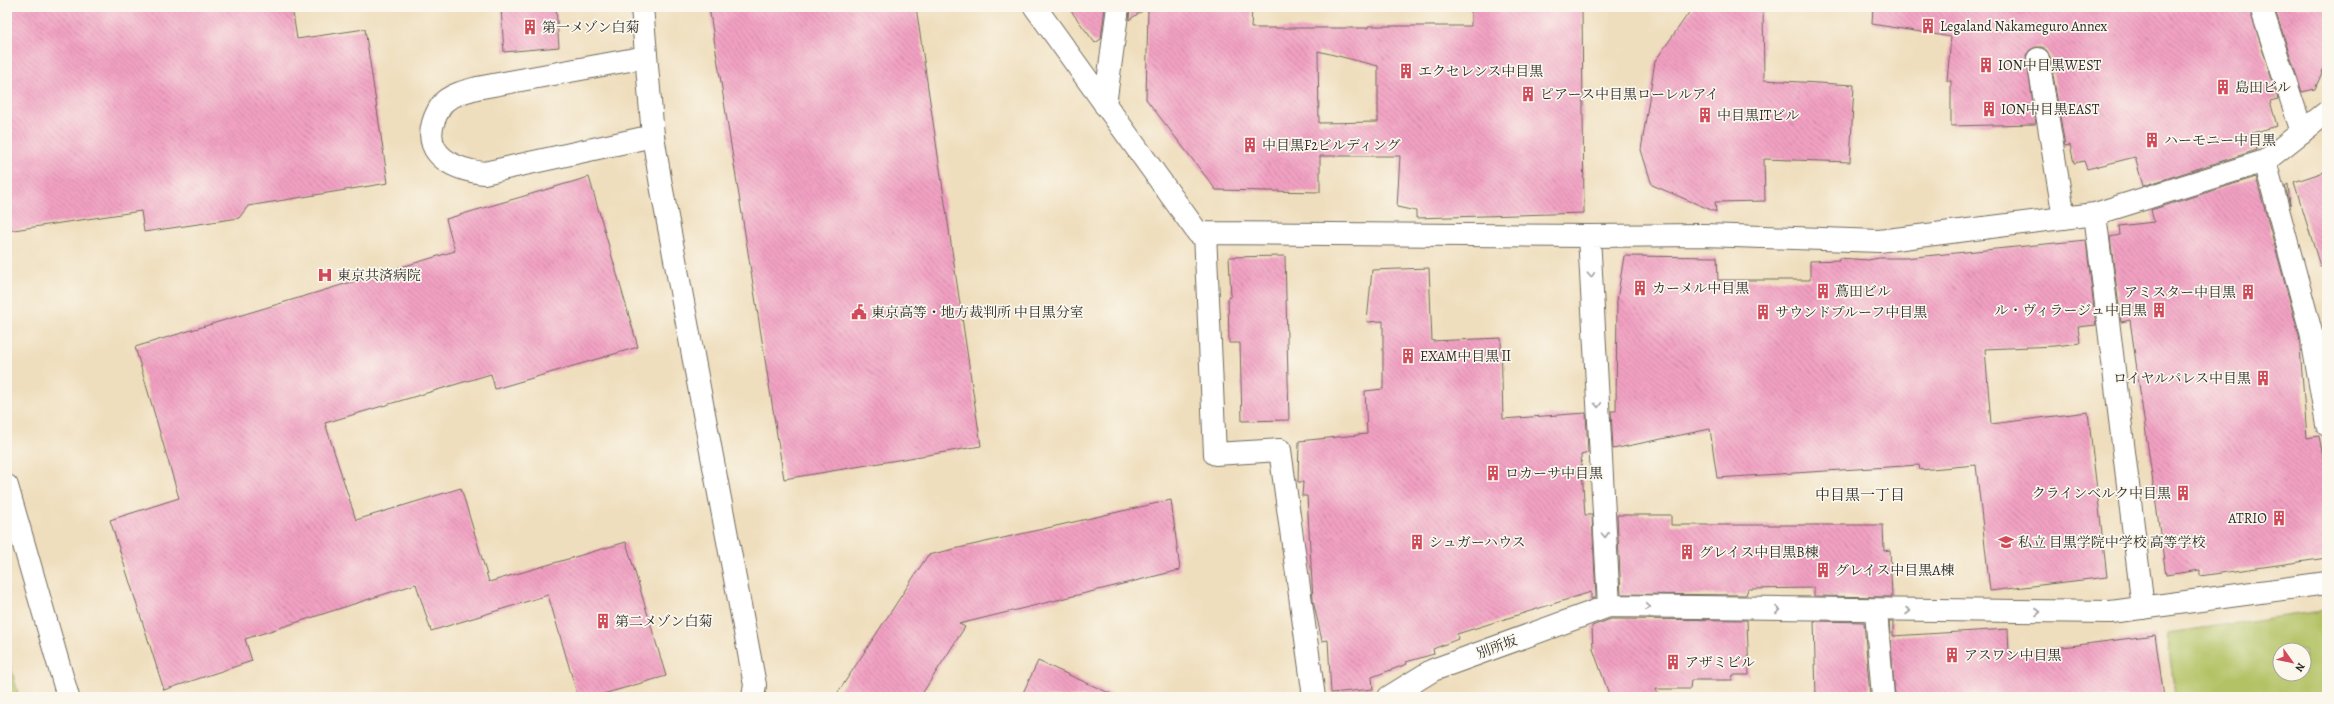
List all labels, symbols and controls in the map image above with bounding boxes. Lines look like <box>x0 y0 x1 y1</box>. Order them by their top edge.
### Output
building icon: Legaland Nakameguro Annex <box>1919 17 1937 35</box>
place label: Legaland Nakameguro Annex <box>1940 17 2108 36</box>
building icon: 第一メゾン白菊 <box>521 18 539 36</box>
place label: 第一メゾン白菊 <box>542 18 640 37</box>
building icon: ION中目黒WEST <box>1977 56 1995 74</box>
place label: ION中目黒WEST <box>1998 56 2102 75</box>
building icon: エクセレンス中目黒 <box>1397 62 1415 80</box>
place label: エクセレンス中目黒 <box>1418 62 1543 81</box>
building icon: 島田ビル <box>2214 78 2232 96</box>
place label: 島田ビル <box>2235 78 2291 97</box>
building icon: ピアース中目黒ローレルアイ <box>1519 85 1537 103</box>
place label: ピアース中目黒ローレルアイ <box>1540 85 1719 104</box>
building icon: ION中目黒EAST <box>1980 100 1998 118</box>
place label: ION中目黒EAST <box>2001 100 2100 119</box>
building icon: 中目黒ITビル <box>1696 106 1714 124</box>
place label: 中目黒ITビル <box>1717 106 1799 125</box>
building icon: ハーモニー中目黒 <box>2143 131 2161 149</box>
place label: ハーモニー中目黒 <box>2164 131 2276 150</box>
building icon: 中目黒F2ビルディング <box>1241 136 1259 154</box>
place label: 中目黒F2ビルディング <box>1262 136 1400 155</box>
hospital icon: 東京共済病院 <box>316 266 334 284</box>
place label: 東京共済病院 <box>337 266 421 285</box>
one-way arrow <box>1587 272 1595 278</box>
building icon: カーメル中目黒 <box>1631 279 1649 297</box>
place label: カーメル中目黒 <box>1652 279 1749 298</box>
building icon: 蔦田ビル <box>1814 282 1832 300</box>
place label: 蔦田ビル <box>1835 282 1891 301</box>
place label: アミスター中目黒 <box>2124 283 2236 302</box>
building icon: アミスター中目黒 <box>2239 283 2257 301</box>
place label: ル・ヴィラージュ中目黒 <box>1994 301 2147 320</box>
building icon: ル・ヴィラージュ中目黒 <box>2150 301 2168 319</box>
public building icon: 東京高等・地方裁判所 中目黒分室 <box>850 303 868 321</box>
place label: 東京高等・地方裁判所 中目黒分室 <box>871 303 1084 322</box>
building icon: サウンドプルーフ中目黒 <box>1754 303 1772 321</box>
place label: サウンドプルーフ中目黒 <box>1775 303 1927 322</box>
building icon: EXAM中目黒Ⅱ <box>1399 347 1417 365</box>
place label: EXAM中目黒Ⅱ <box>1420 347 1513 366</box>
place label: ロイヤルパレス中目黒 <box>2113 369 2251 388</box>
building icon: ロイヤルパレス中目黒 <box>2254 369 2272 387</box>
one-way arrow <box>1594 402 1603 408</box>
building icon: ロカーサ中目黒 <box>1484 464 1502 482</box>
place label: ロカーサ中目黒 <box>1505 464 1603 483</box>
place label: クラインベルク中目黒 <box>2032 484 2171 503</box>
building icon: クラインベルク中目黒 <box>2174 484 2192 502</box>
district label: 中目黒一丁目 <box>1815 485 1905 505</box>
place label: ATRIO <box>2227 509 2267 528</box>
building icon: ATRIO <box>2270 509 2288 527</box>
one-way arrow <box>1601 532 1610 538</box>
building icon: シュガーハウス <box>1408 533 1426 551</box>
place label: シュガーハウス <box>1429 533 1526 552</box>
school or university icon: 私立 目黒学院中学校 高等学校 <box>1997 533 2015 551</box>
place label: 私立 目黒学院中学校 高等学校 <box>2018 533 2206 552</box>
building icon: グレイス中目黒B棟 <box>1678 543 1696 561</box>
place label: グレイス中目黒B棟 <box>1699 543 1819 562</box>
building icon: グレイス中目黒A棟 <box>1814 561 1832 579</box>
place label: グレイス中目黒A棟 <box>1835 561 1954 580</box>
one-way arrow <box>1645 603 1651 611</box>
one-way arrow <box>1775 606 1781 614</box>
one-way arrow <box>1905 607 1911 615</box>
one-way arrow <box>2035 608 2041 616</box>
building icon: 第二メゾン白菊 <box>594 612 612 630</box>
place label: 第二メゾン白菊 <box>615 612 713 631</box>
street label: 別所坂 <box>1474 631 1520 663</box>
north arrow <box>2272 642 2312 682</box>
building icon: アスワン中目黒 <box>1943 646 1961 664</box>
place label: アスワン中目黒 <box>1964 646 2061 665</box>
building icon: アザミビル <box>1664 653 1682 671</box>
place label: アザミビル <box>1685 653 1755 672</box>
text: N <box>2291 660 2308 675</box>

